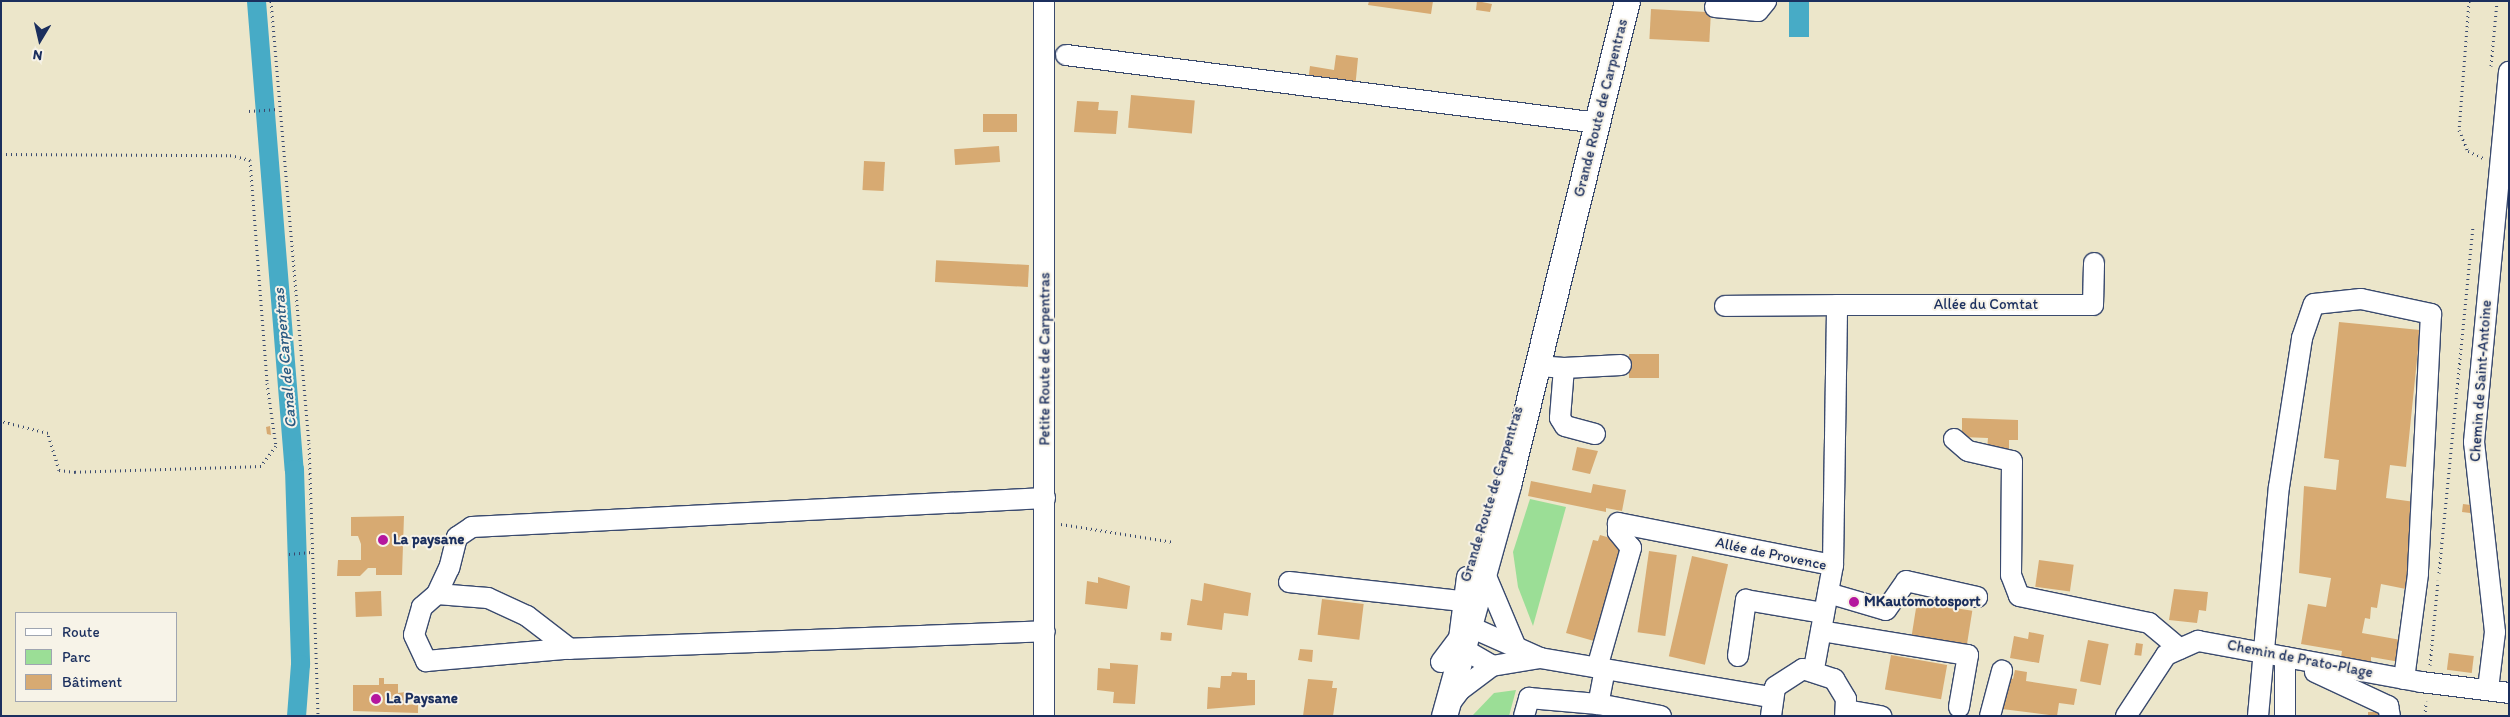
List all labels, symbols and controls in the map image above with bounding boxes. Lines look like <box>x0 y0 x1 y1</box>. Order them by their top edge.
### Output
north arrow <box>15 15 65 65</box>
street label: Grande Route de Carpentras <box>1570 17 1632 199</box>
text: N <box>32 46 44 64</box>
street label: Petite Route de Carpentras <box>1036 272 1054 446</box>
water label: Canal de Carpentras <box>269 287 301 429</box>
street label: Allée du Comtat <box>1934 296 2038 314</box>
street label: Chemin de Saint-Antoine <box>2466 300 2496 462</box>
street label: Grande Route de Carpentras <box>1457 404 1527 584</box>
place label: La paysane <box>393 531 464 549</box>
street label: Allée de Provence <box>1714 533 1828 575</box>
marker: La paysane <box>377 534 389 546</box>
place label: MKautomotosport <box>1864 593 1981 611</box>
marker: MKautomotosport <box>1848 596 1860 608</box>
legend <box>15 612 178 702</box>
text: Route <box>62 623 100 641</box>
street label: Chemin de Prato-Plage <box>2225 636 2375 682</box>
text: Parc <box>62 648 91 666</box>
text: Bâtiment <box>62 673 122 691</box>
place label: La Paysane <box>386 690 457 708</box>
marker: La Paysane <box>370 693 382 705</box>

